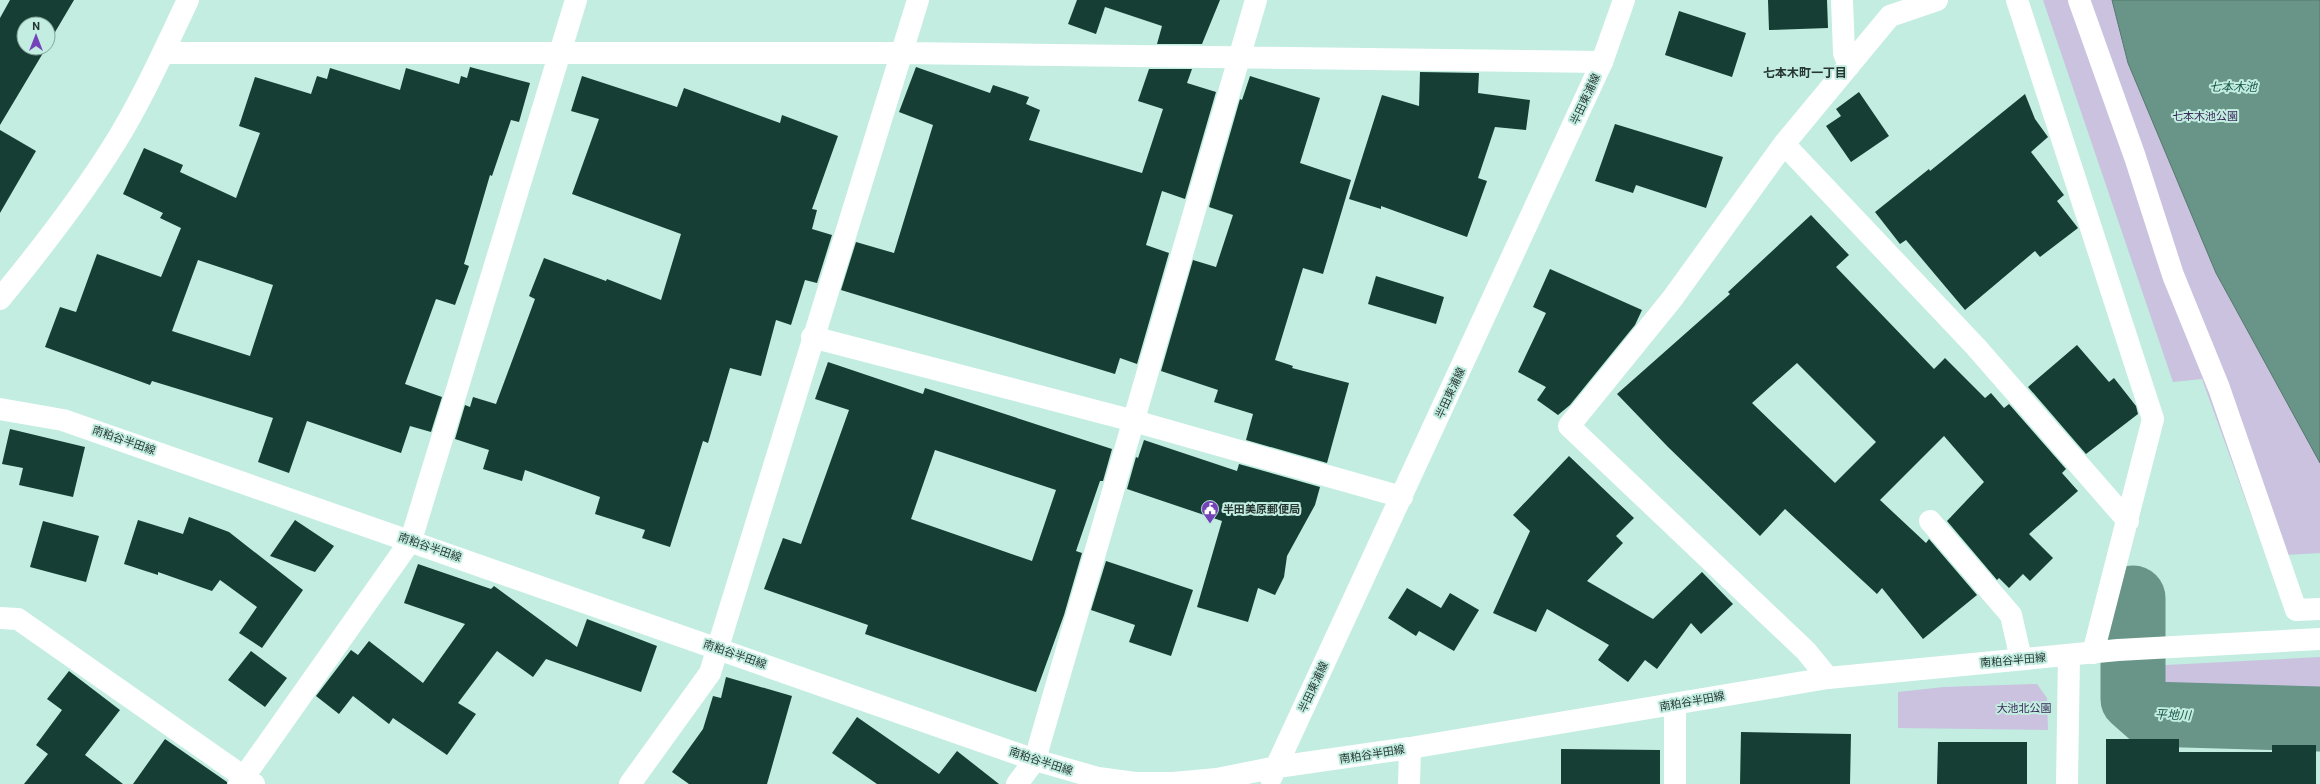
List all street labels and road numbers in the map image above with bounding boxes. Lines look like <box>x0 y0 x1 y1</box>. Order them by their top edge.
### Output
street label: 半田東浦線 <box>1568 72 1603 127</box>
street label: 半田東浦線 <box>1433 366 1468 421</box>
street label: 南粕谷半田線 <box>91 424 157 457</box>
street label: 南粕谷半田線 <box>397 531 463 564</box>
street label: 南粕谷半田線 <box>702 638 768 671</box>
street label: 南粕谷半田線 <box>1980 651 2046 670</box>
street label: 半田東浦線 <box>1296 660 1331 715</box>
street label: 南粕谷半田線 <box>1658 689 1726 714</box>
street label: 南粕谷半田線 <box>1338 743 1406 766</box>
street label: 南粕谷半田線 <box>1007 745 1074 778</box>

